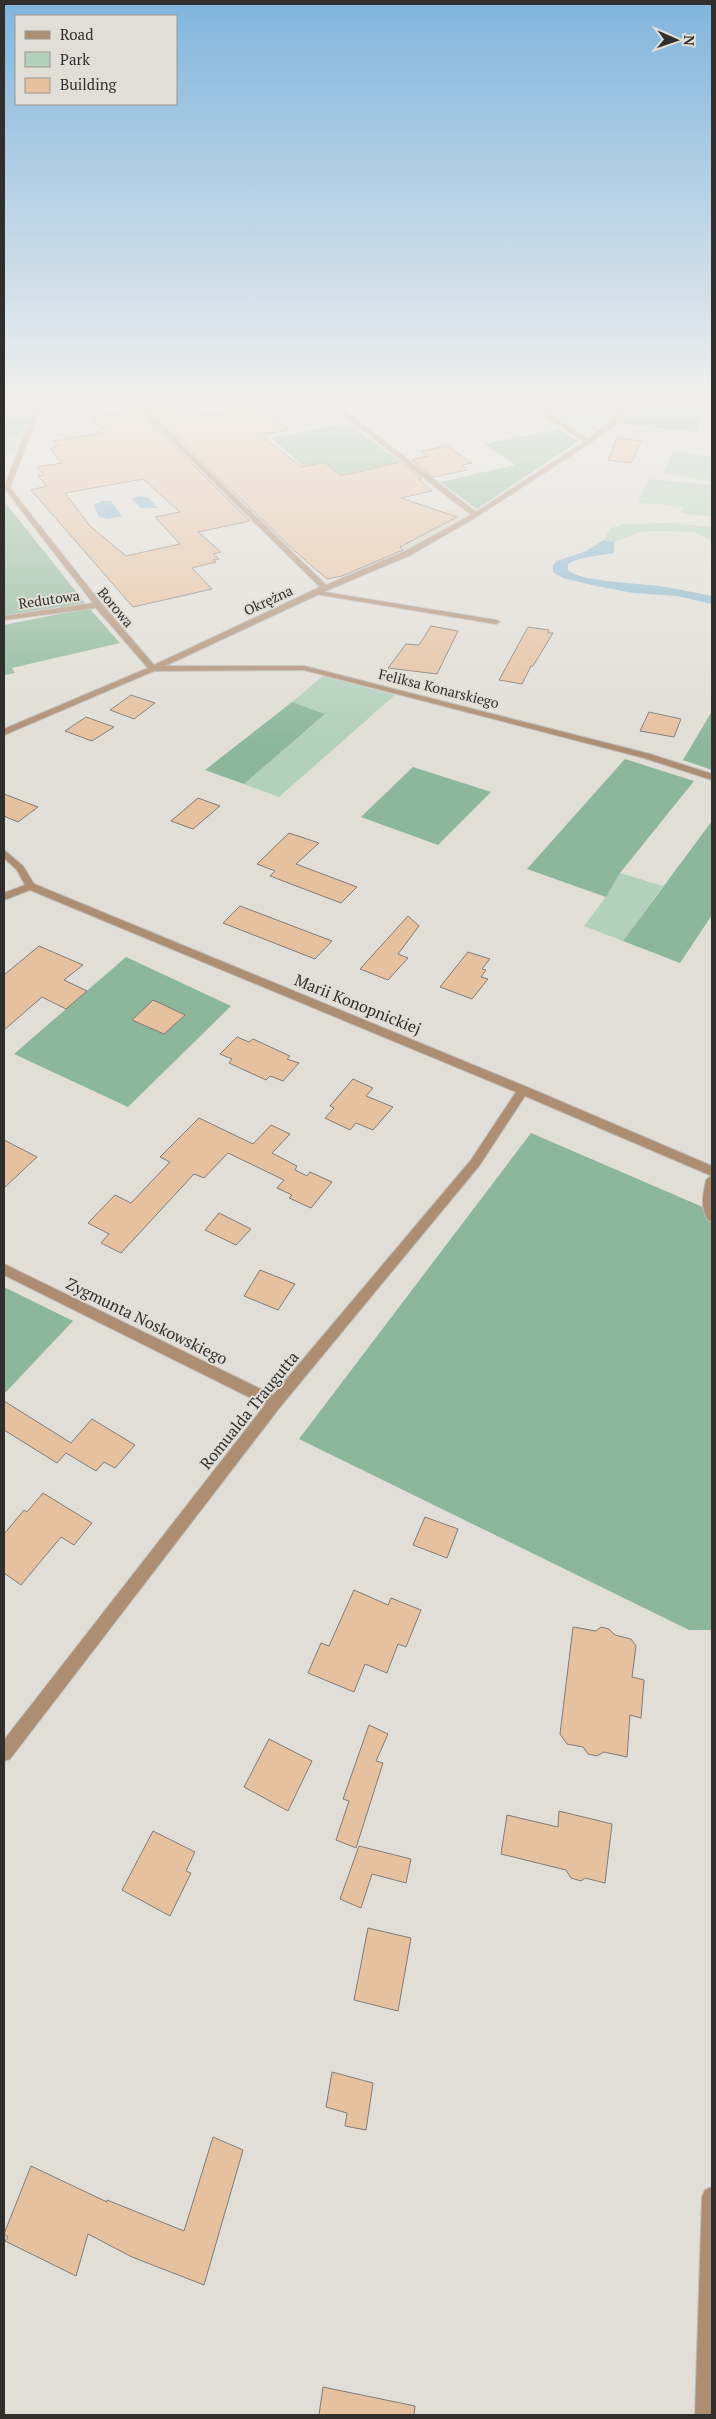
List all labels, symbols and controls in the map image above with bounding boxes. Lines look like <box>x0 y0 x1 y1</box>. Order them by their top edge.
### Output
legend <box>15 15 178 105</box>
north arrow <box>651 15 701 65</box>
text: Road <box>60 24 93 44</box>
text: N <box>680 35 699 46</box>
text: Park <box>60 49 90 69</box>
text: Building <box>60 74 118 94</box>
street label: Okrężna <box>240 580 296 620</box>
street label: Borowa <box>94 583 138 631</box>
street label: Redutowa <box>17 585 81 613</box>
street label: Feliksa Konarskiego <box>377 664 501 712</box>
street label: Marii Konopnickiej <box>291 969 425 1039</box>
street label: Zygmunta Noskowskiego <box>63 1272 232 1370</box>
street label: Romualda Traugutta <box>195 1346 303 1474</box>

